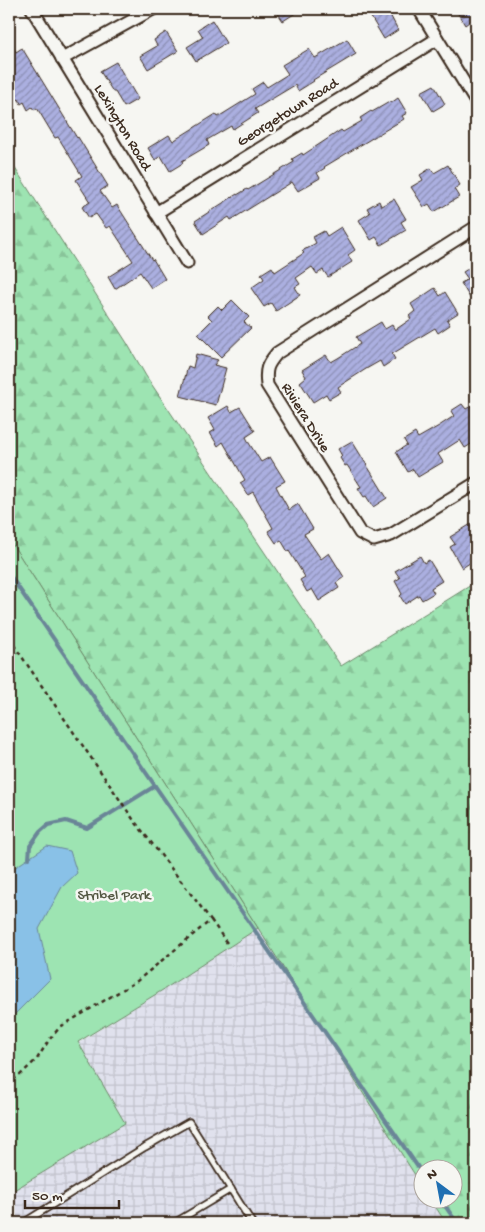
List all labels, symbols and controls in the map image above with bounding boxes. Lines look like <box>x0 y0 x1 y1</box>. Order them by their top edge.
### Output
street label: Georgetown Road <box>234 74 343 151</box>
street label: Lexington Road <box>89 82 155 175</box>
street label: Riviera Drive <box>277 380 334 456</box>
park label: Stribel Park <box>78 887 152 905</box>
north arrow <box>412 1160 462 1210</box>
text: N <box>424 1165 441 1185</box>
scale bar <box>25 1177 119 1209</box>
text: 50 m <box>32 1188 63 1206</box>

